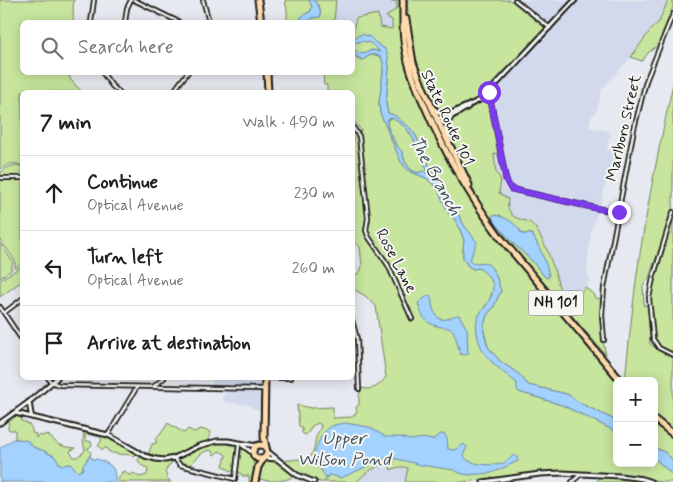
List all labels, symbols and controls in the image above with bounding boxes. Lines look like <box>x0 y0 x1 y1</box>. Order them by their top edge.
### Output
search box <box>20 20 355 75</box>
icon: search <box>38 34 66 62</box>
text: Search here <box>78 35 174 60</box>
street label: State Route 101 <box>416 66 478 170</box>
street label: Marlboro Street <box>601 72 647 184</box>
route start <box>478 81 501 104</box>
text: 7 min <box>40 109 92 137</box>
text: Walk · 490 m <box>243 112 335 133</box>
water label: The Branch <box>403 132 467 220</box>
text: Continue <box>87 170 158 195</box>
icon: ahead <box>40 179 68 207</box>
text: 230 m <box>294 183 335 204</box>
text: Optical Avenue <box>87 195 184 216</box>
route end <box>608 201 631 224</box>
street label: Rose Lane <box>370 225 422 297</box>
text: Turn left <box>87 245 163 270</box>
icon: left <box>40 254 68 282</box>
text: 260 m <box>292 258 335 279</box>
text: Optical Avenue <box>87 270 184 291</box>
road number: NH 101 <box>528 290 584 316</box>
icon: arrive <box>40 329 68 357</box>
text: Arrive at destination <box>87 331 251 356</box>
map controls <box>613 377 658 467</box>
button: + <box>613 377 658 422</box>
button: − <box>613 422 658 467</box>
water label: Upper Wilson Pond <box>297 427 393 472</box>

